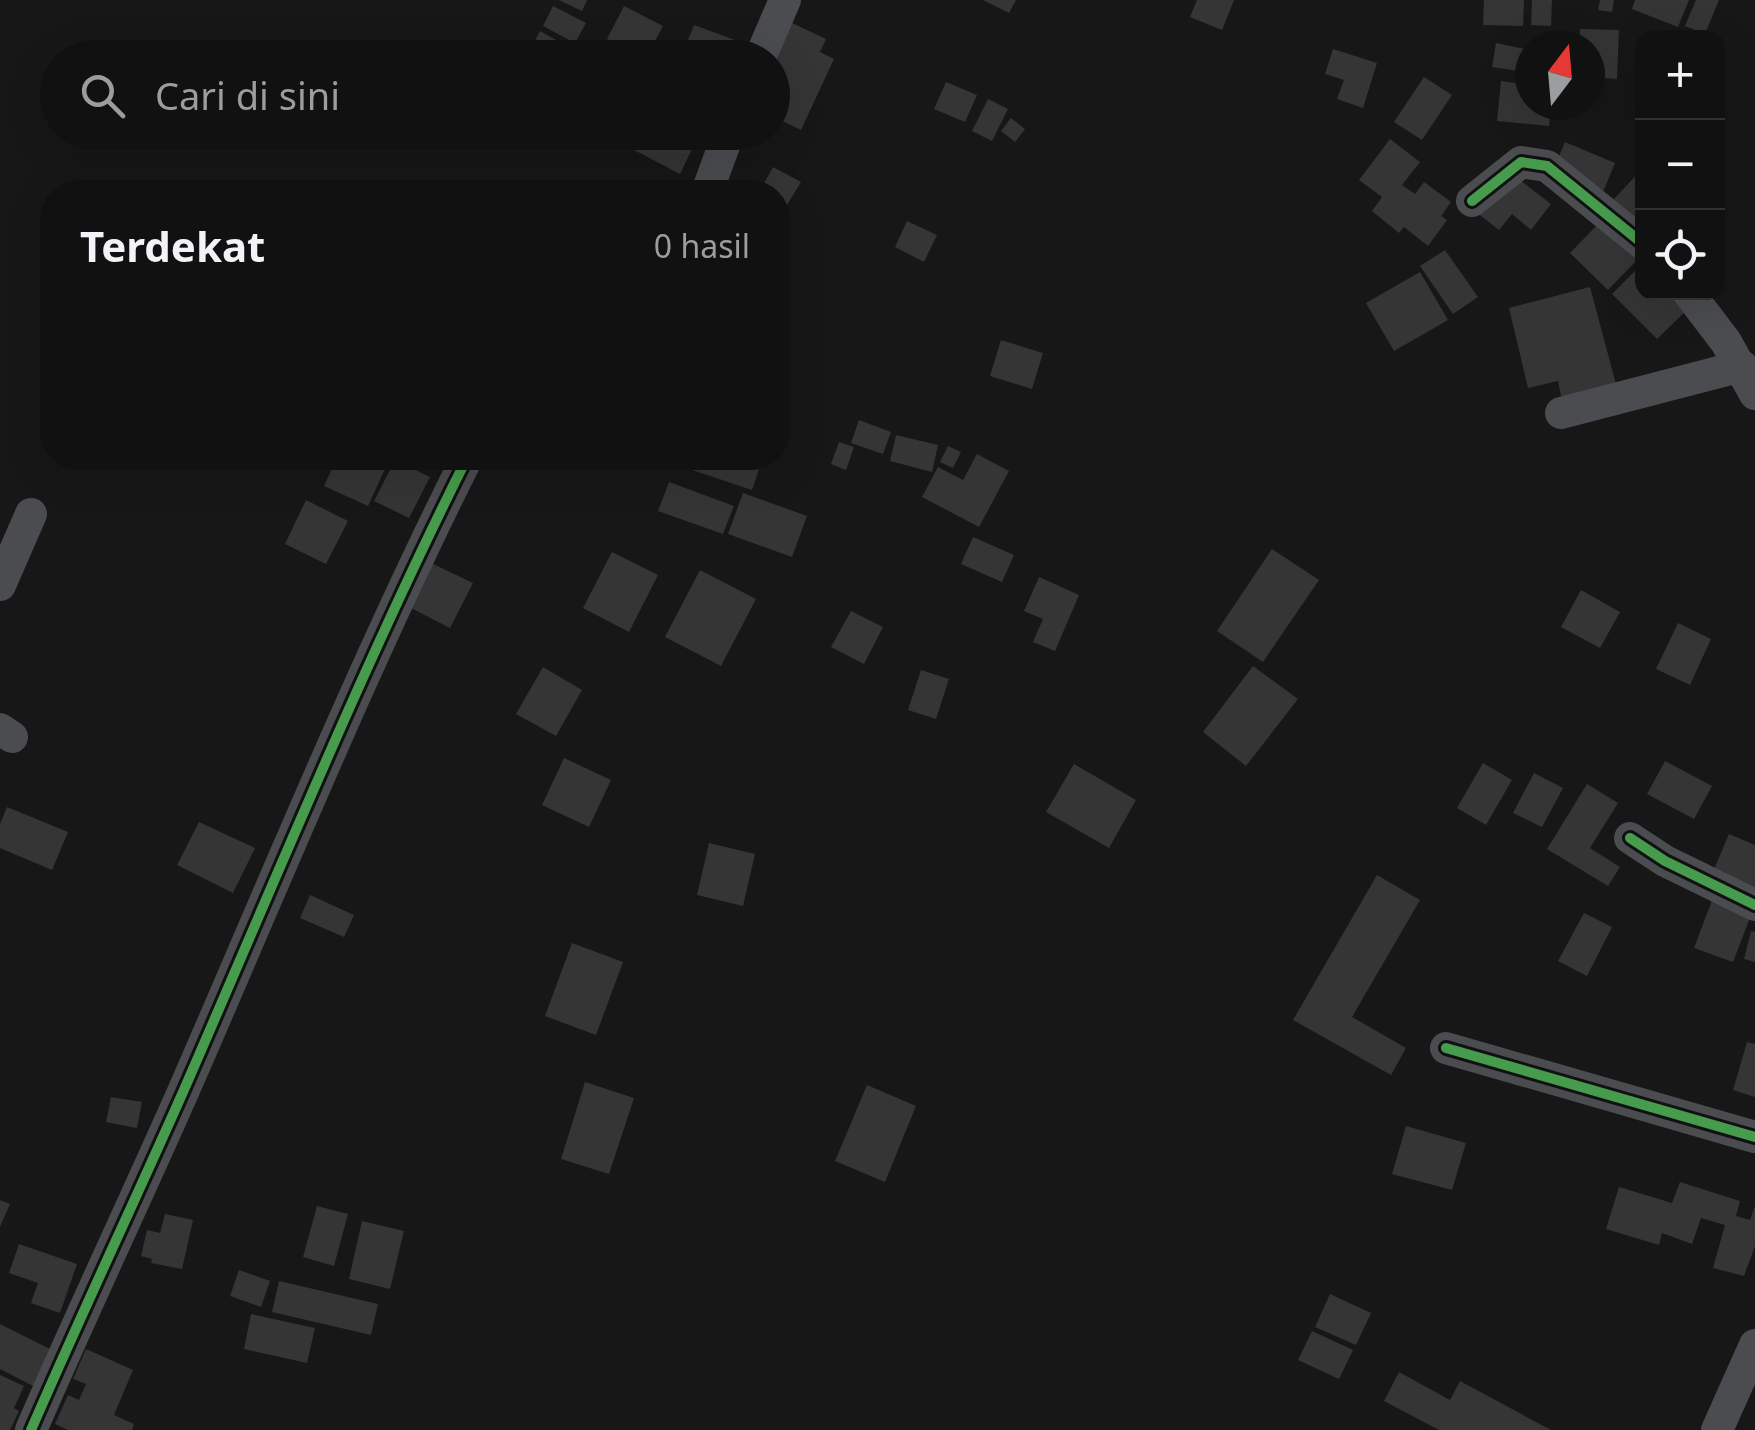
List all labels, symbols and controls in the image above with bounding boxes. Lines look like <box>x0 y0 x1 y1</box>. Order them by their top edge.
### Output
north arrow <box>1515 30 1605 120</box>
map controls <box>1635 30 1725 300</box>
button: + <box>1635 30 1725 120</box>
search box <box>40 40 790 150</box>
icon: search <box>75 68 130 123</box>
text: Cari di sini <box>155 69 340 121</box>
button: − <box>1635 120 1725 210</box>
button: locate <box>1635 210 1725 300</box>
text: Terdekat <box>80 217 265 274</box>
text: 0 hasil <box>654 224 750 267</box>

